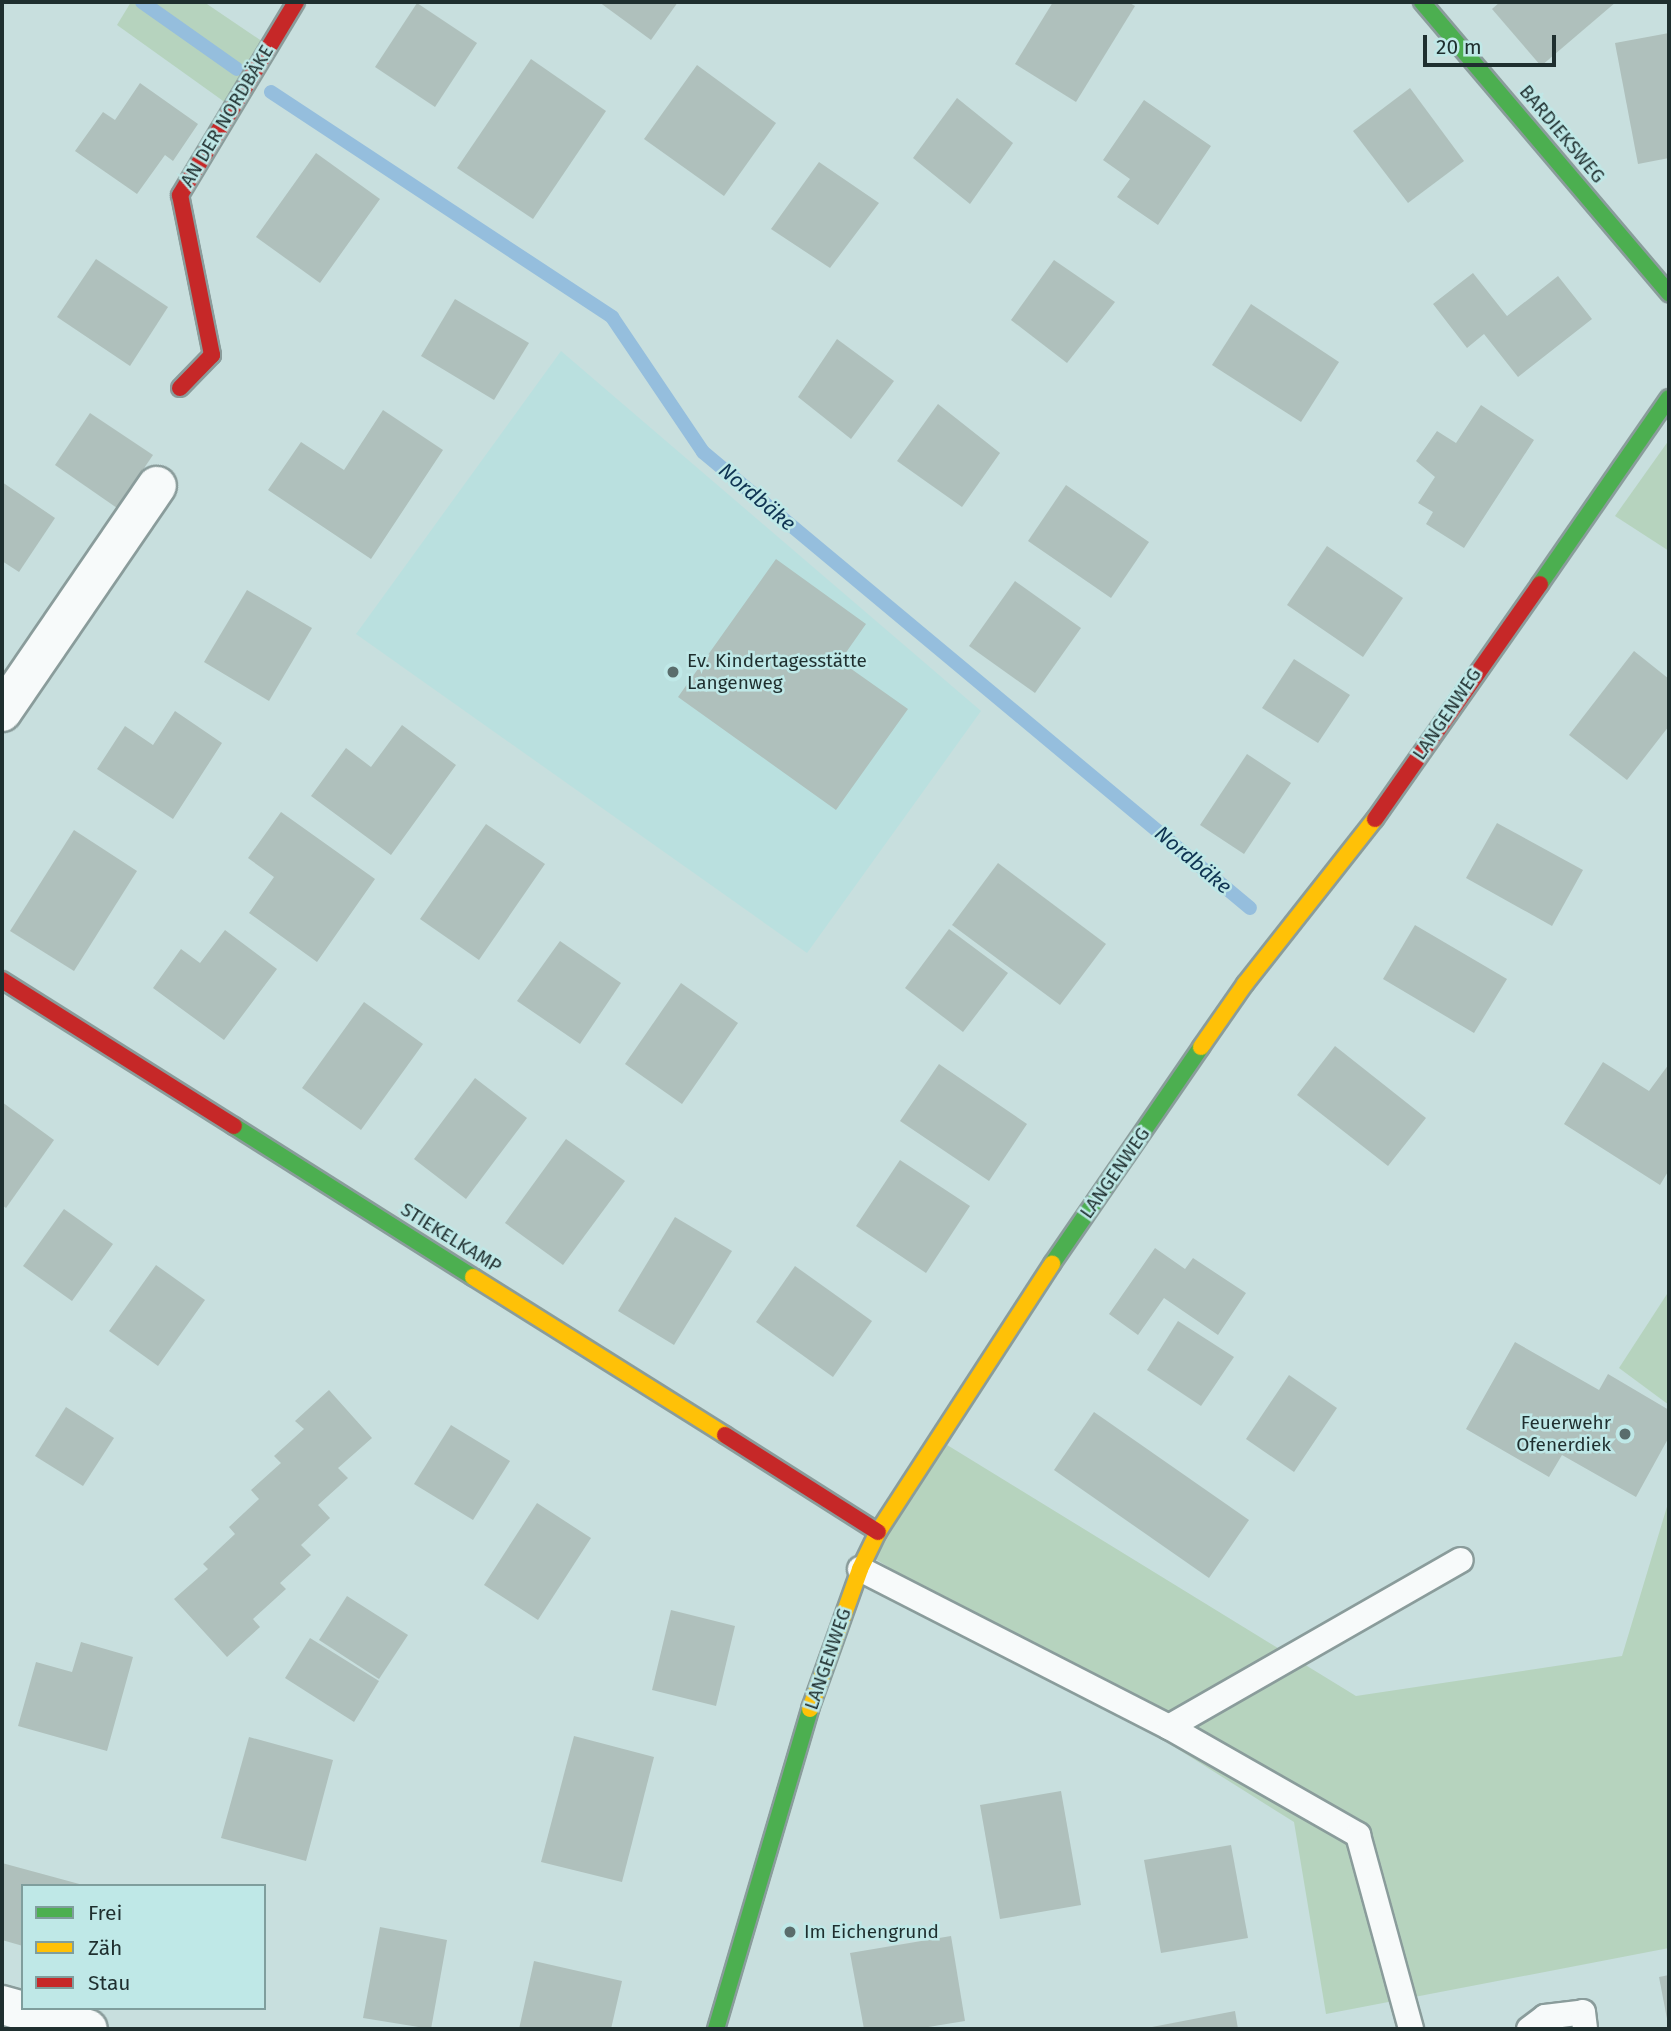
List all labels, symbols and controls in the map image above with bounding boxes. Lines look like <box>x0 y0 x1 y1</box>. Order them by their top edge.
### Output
scale bar <box>1426 21 1559 65</box>
text: 20 m <box>1436 34 1482 60</box>
street label: AN DER NORDBÄKE <box>176 41 278 191</box>
street label: BARDIEKSWEG <box>1514 80 1610 188</box>
water label: Nordbäke <box>713 458 801 536</box>
place label: Ev. Kindertagesstätte Langenweg <box>687 650 867 694</box>
marker: Ev. Kindertagesstätte Langenweg <box>665 664 681 680</box>
street label: LANGENWEG <box>1408 664 1486 764</box>
water label: Nordbäke <box>1149 821 1237 899</box>
street label: LANGENWEG <box>1075 1123 1155 1223</box>
street label: STIEKELKAMP <box>397 1198 505 1278</box>
place label: Feuerwehr Ofenerdiek <box>1516 1412 1611 1456</box>
marker: Feuerwehr Ofenerdiek <box>1617 1426 1633 1442</box>
street label: LANGENWEG <box>800 1605 856 1713</box>
legend <box>21 1884 266 2010</box>
text: Frei <box>88 1900 122 1926</box>
place label: Im Eichengrund <box>804 1921 939 1943</box>
marker: Im Eichengrund <box>782 1924 798 1940</box>
text: Zäh <box>88 1935 122 1961</box>
text: Stau <box>88 1970 131 1996</box>

